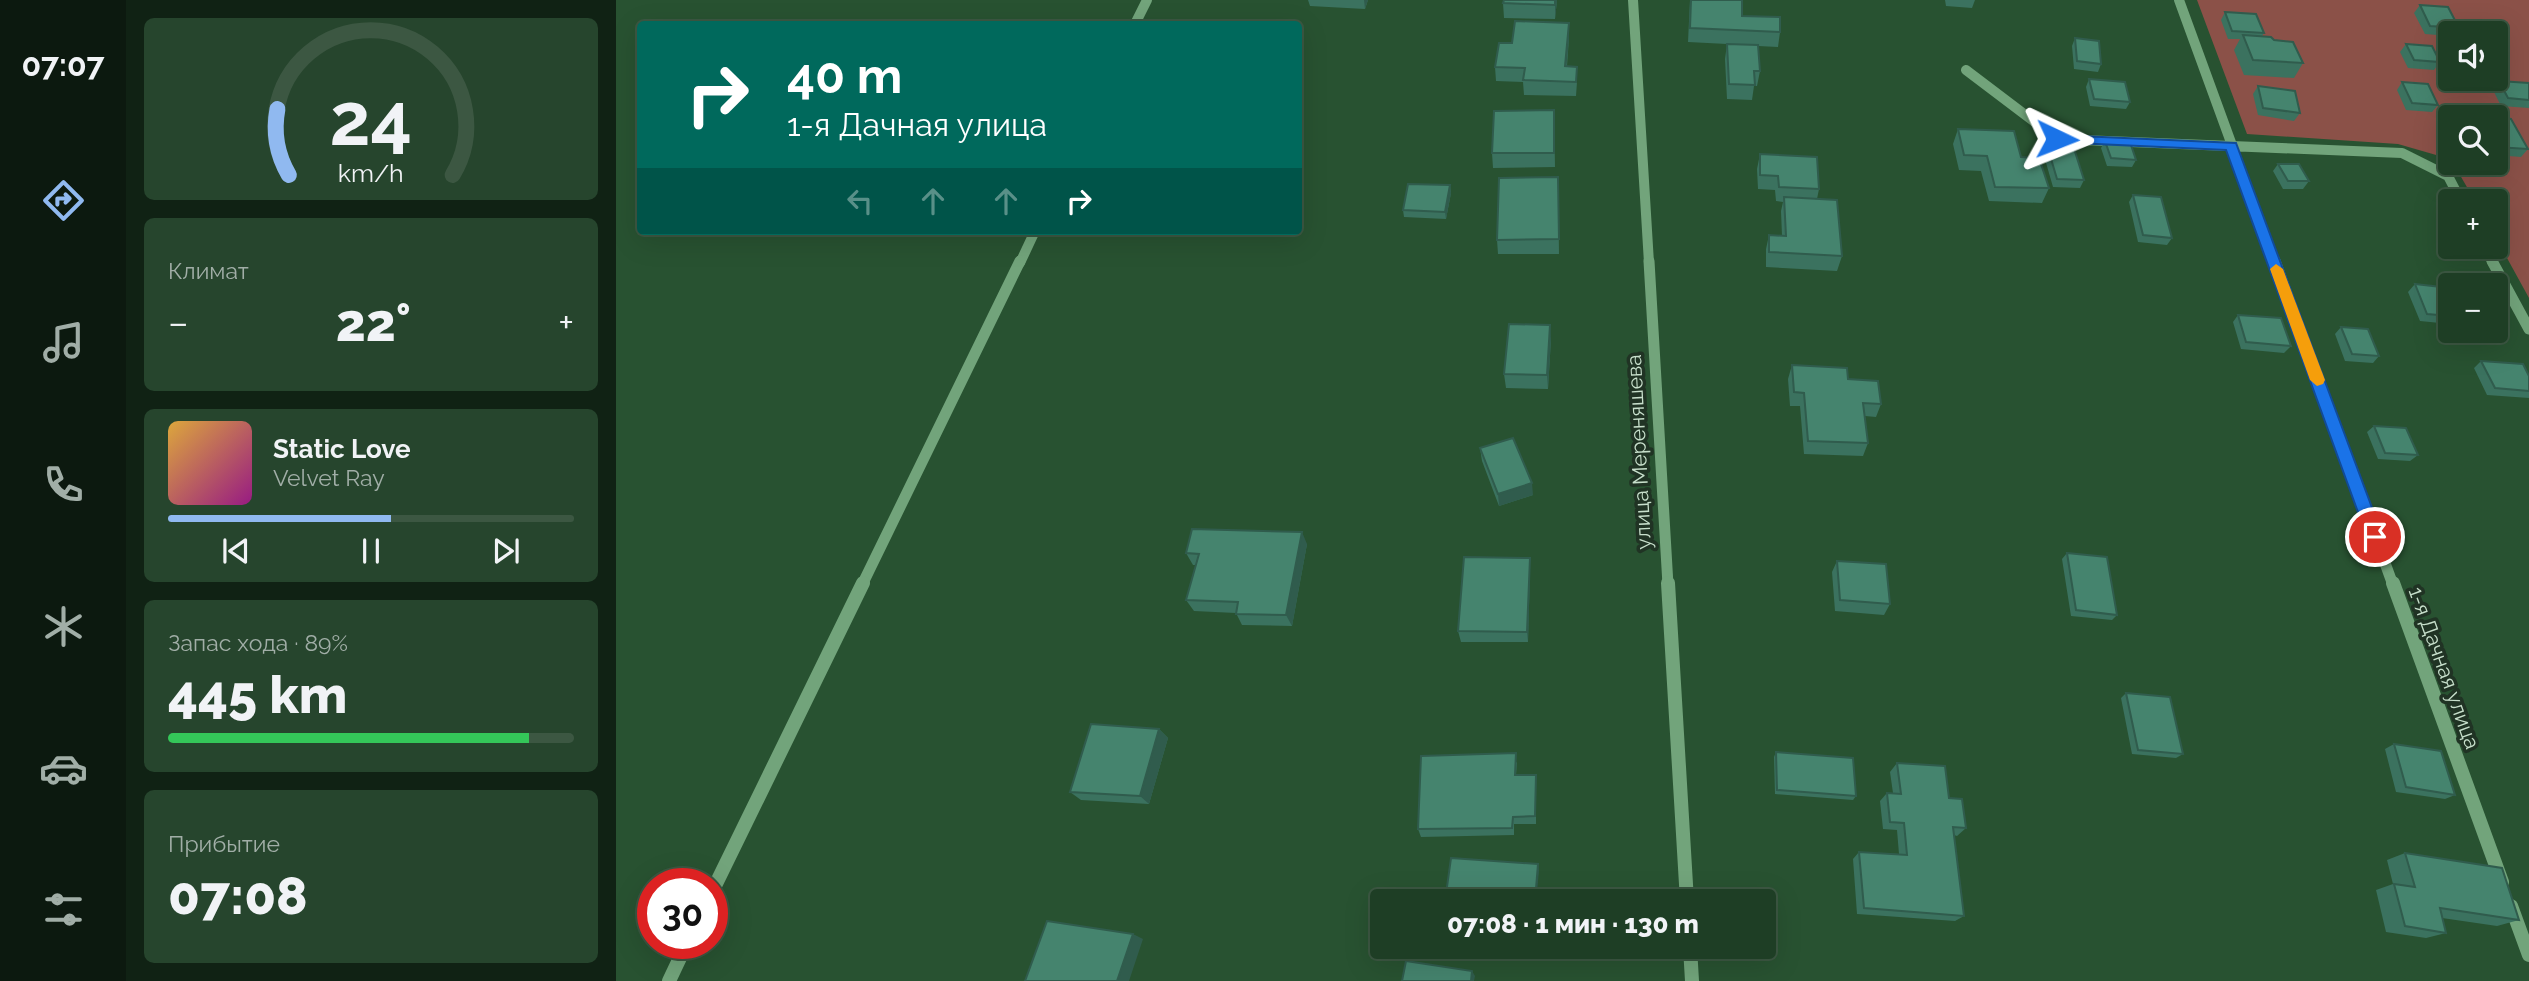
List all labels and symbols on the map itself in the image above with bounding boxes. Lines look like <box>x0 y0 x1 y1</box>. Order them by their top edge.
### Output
position arrow <box>2020 102 2094 176</box>
street label: улица Мереняшева <box>1621 354 1656 550</box>
pin <box>2345 507 2405 567</box>
street label: 1-я Дачная улица <box>2404 583 2485 752</box>
speed limit sign: 30 <box>637 868 728 959</box>

